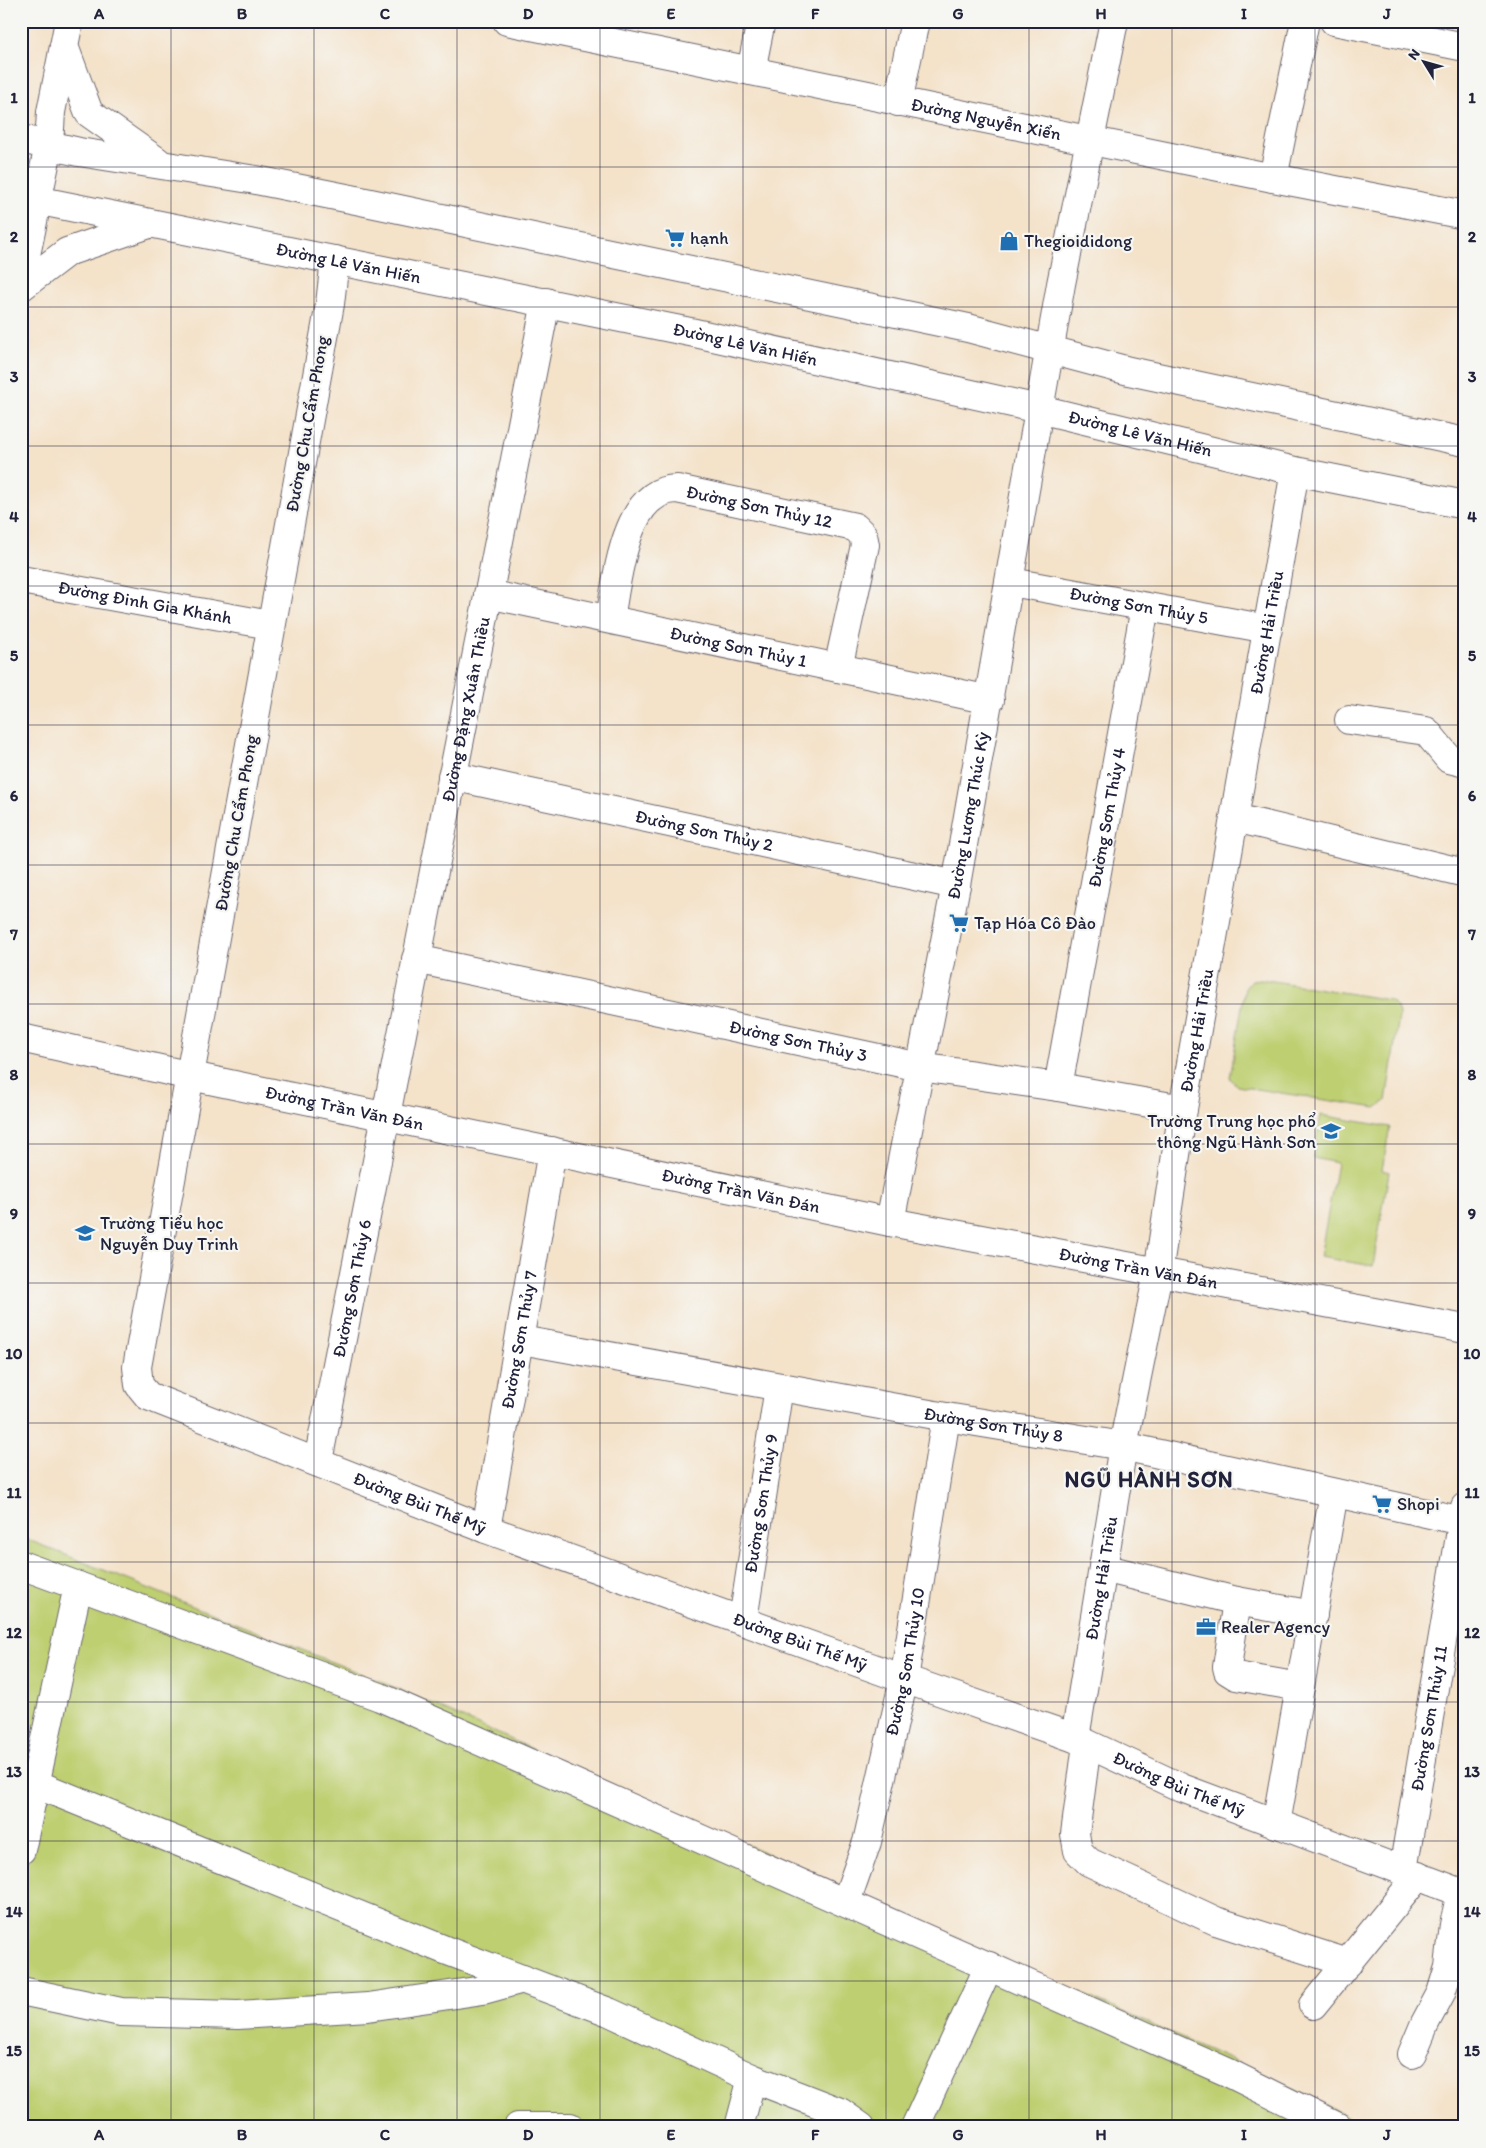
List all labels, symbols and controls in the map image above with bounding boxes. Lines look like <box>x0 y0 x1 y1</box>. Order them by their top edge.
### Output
text: A <box>93 4 105 23</box>
text: B <box>237 4 248 23</box>
text: C <box>380 4 391 23</box>
text: D <box>523 4 534 23</box>
text: E <box>667 4 676 23</box>
text: F <box>811 4 820 23</box>
text: G <box>952 4 964 23</box>
text: H <box>1095 4 1107 23</box>
text: I <box>1241 4 1247 23</box>
text: J <box>1382 4 1391 23</box>
north arrow <box>1398 38 1448 88</box>
text: N <box>1404 46 1424 63</box>
text: 1 <box>10 88 18 107</box>
text: 1 <box>1468 88 1476 107</box>
street label: Đường Nguyễn Xiển <box>909 93 1063 145</box>
text: 2 <box>10 227 19 246</box>
supermarket icon: hạnh <box>664 227 686 249</box>
place label: hạnh <box>690 227 728 249</box>
text: 2 <box>1468 227 1477 246</box>
shop icon: Thegioididong <box>998 230 1020 252</box>
place label: Thegioididong <box>1024 230 1133 252</box>
street label: Đường Lê Văn Hiến <box>274 238 423 288</box>
street label: Đường Lê Văn Hiến <box>671 318 820 371</box>
street label: Đường Chu Cẩm Phong <box>281 333 333 514</box>
text: 3 <box>10 367 19 386</box>
text: 3 <box>1468 367 1477 386</box>
street label: Đường Lê Văn Hiến <box>1066 405 1214 462</box>
street label: Đường Sơn Thủy 12 <box>684 480 835 533</box>
text: 4 <box>9 507 19 526</box>
text: 4 <box>1467 507 1477 526</box>
street label: Đường Hải Triều <box>1245 569 1288 696</box>
street label: Đường Đinh Gia Khánh <box>56 576 234 629</box>
street label: Đường Sơn Thủy 5 <box>1068 582 1210 629</box>
street label: Đường Đặng Xuân Thiều <box>437 615 495 804</box>
street label: Đường Sơn Thủy 1 <box>668 622 809 672</box>
text: 5 <box>10 646 19 665</box>
text: 5 <box>1468 646 1477 665</box>
street label: Đường Lương Thúc Kỳ <box>942 729 994 901</box>
street label: Đường Chu Cẩm Phong <box>210 732 262 913</box>
street label: Đường Sơn Thủy 4 <box>1083 746 1130 889</box>
text: 6 <box>10 786 19 805</box>
text: 6 <box>1468 786 1477 805</box>
street label: Đường Sơn Thủy 2 <box>633 805 776 856</box>
supermarket icon: Tạp Hóa Cô Đào <box>948 912 970 934</box>
place label: Tạp Hóa Cô Đào <box>974 912 1096 934</box>
text: 7 <box>9 925 18 944</box>
text: 7 <box>1467 925 1476 944</box>
street label: Đường Hải Triều <box>1175 967 1218 1094</box>
street label: Đường Sơn Thủy 3 <box>727 1015 870 1066</box>
text: 8 <box>10 1065 19 1084</box>
text: 8 <box>1468 1065 1477 1084</box>
street label: Đường Trần Văn Đán <box>263 1081 426 1135</box>
place label: Trường Trung học phổ thông Ngũ Hành Sơn <box>1147 1110 1316 1153</box>
school or university icon: Trường Trung học phổ thông Ngũ Hành Sơn <box>1320 1120 1342 1142</box>
street label: Đường Trần Văn Đán <box>660 1164 822 1218</box>
text: 9 <box>10 1204 18 1223</box>
text: 9 <box>1468 1204 1476 1223</box>
place label: Trường Tiểu học Nguyễn Duy Trinh <box>100 1212 238 1255</box>
street label: Đường Sơn Thủy 6 <box>328 1217 376 1359</box>
school or university icon: Trường Tiểu học Nguyễn Duy Trinh <box>74 1222 96 1244</box>
street label: Đường Trần Văn Đán <box>1057 1243 1220 1294</box>
street label: Đường Sơn Thủy 7 <box>496 1269 542 1411</box>
text: 10 <box>5 1344 23 1363</box>
text: 10 <box>1463 1344 1481 1363</box>
street label: Đường Sơn Thủy 8 <box>922 1402 1065 1447</box>
street label: Đường Sơn Thủy 9 <box>739 1432 783 1574</box>
district label: NGŨ HÀNH SƠN <box>1064 1466 1234 1493</box>
street label: Đường Bùi Thế Mỹ <box>350 1467 490 1539</box>
text: 11 <box>7 1483 22 1502</box>
text: 11 <box>1465 1483 1480 1502</box>
supermarket icon: Shopi <box>1371 1493 1393 1515</box>
place label: Shopi <box>1397 1493 1440 1515</box>
street label: Đường Hải Triều <box>1080 1515 1122 1642</box>
street label: Đường Sơn Thủy 10 <box>880 1586 929 1738</box>
street label: Đường Bùi Thế Mỹ <box>730 1608 871 1676</box>
office icon: Realer Agency <box>1195 1616 1217 1638</box>
place label: Realer Agency <box>1221 1616 1331 1638</box>
text: 12 <box>6 1623 23 1642</box>
text: 12 <box>1464 1623 1481 1642</box>
street label: Đường Sơn Thủy 11 <box>1406 1644 1452 1793</box>
street label: Đường Bùi Thế Mỹ <box>1110 1746 1248 1822</box>
text: 13 <box>6 1762 22 1781</box>
text: 13 <box>1464 1762 1480 1781</box>
text: 14 <box>5 1902 23 1921</box>
text: 14 <box>1463 1902 1481 1921</box>
text: 15 <box>6 2041 23 2060</box>
text: 15 <box>1464 2041 1481 2060</box>
text: A <box>93 2125 105 2144</box>
text: B <box>237 2125 248 2144</box>
text: C <box>380 2125 391 2144</box>
text: D <box>523 2125 534 2144</box>
text: E <box>667 2125 676 2144</box>
text: F <box>811 2125 820 2144</box>
text: G <box>952 2125 964 2144</box>
text: H <box>1095 2125 1107 2144</box>
text: I <box>1241 2125 1247 2144</box>
text: J <box>1382 2125 1391 2144</box>

